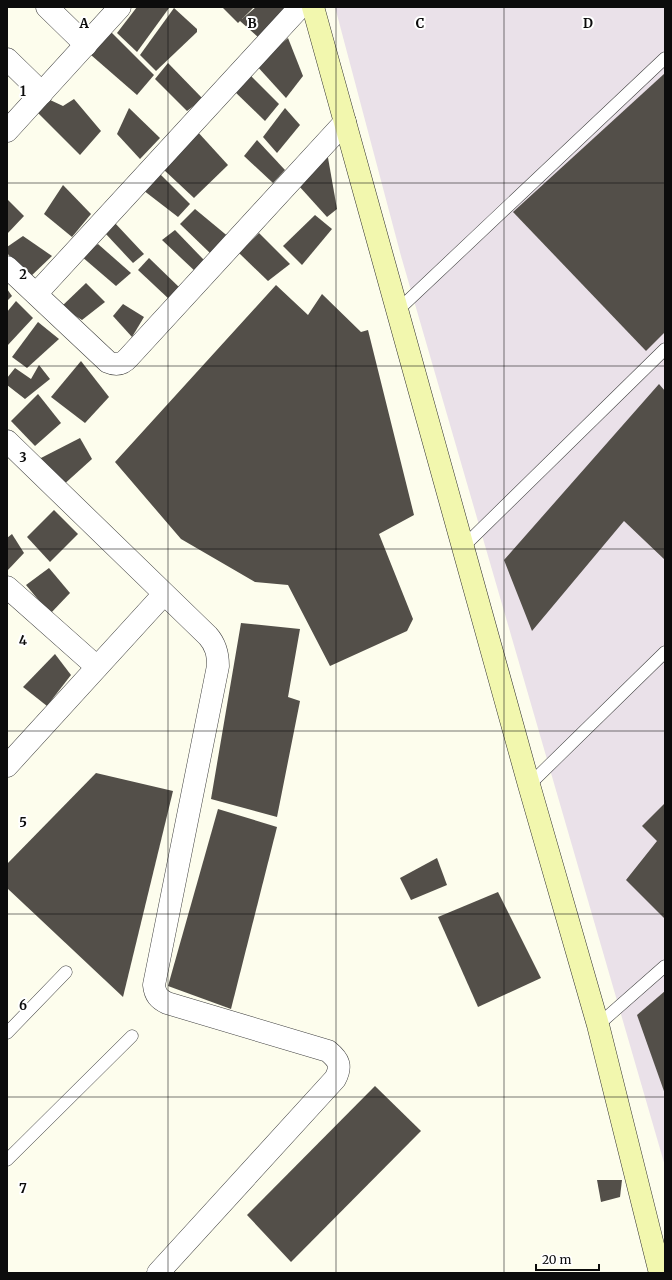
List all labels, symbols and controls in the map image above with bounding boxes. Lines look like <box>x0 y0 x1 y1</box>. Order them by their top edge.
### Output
text: A <box>78 15 89 32</box>
text: B <box>247 15 257 32</box>
text: C <box>416 15 425 32</box>
text: D <box>583 15 593 32</box>
text: 1 <box>20 83 26 100</box>
text: 2 <box>19 266 27 283</box>
text: 3 <box>19 449 27 466</box>
text: 4 <box>19 632 28 649</box>
text: 5 <box>19 814 27 831</box>
text: 6 <box>19 997 27 1014</box>
text: 7 <box>19 1180 27 1197</box>
scale bar <box>536 1246 599 1272</box>
text: 20 m <box>542 1252 571 1267</box>

